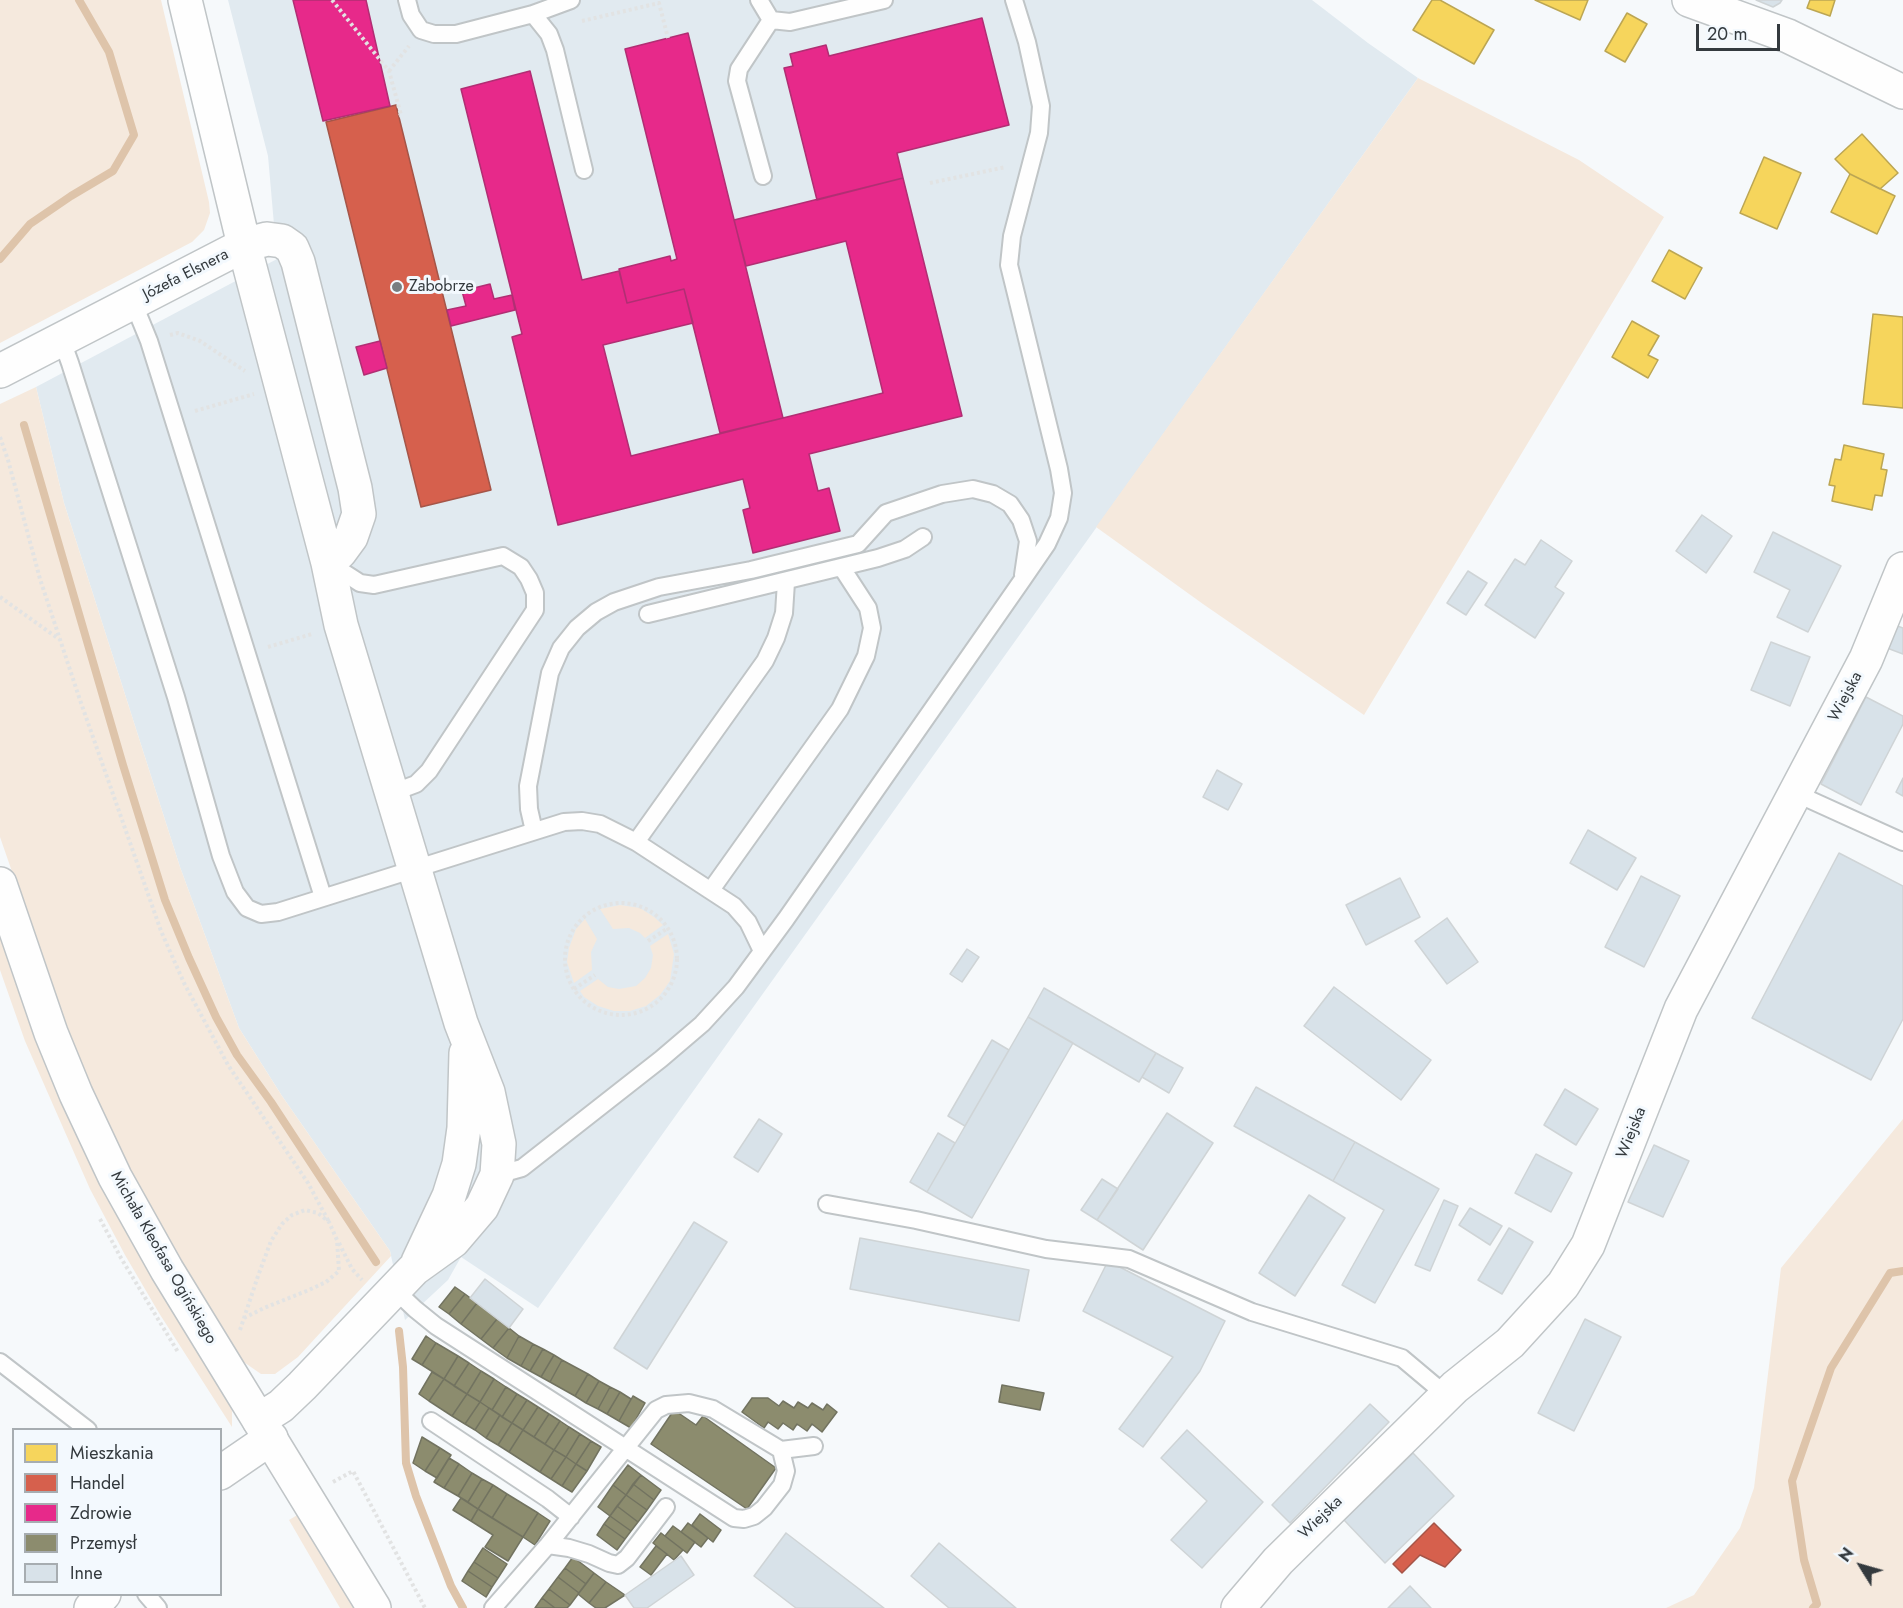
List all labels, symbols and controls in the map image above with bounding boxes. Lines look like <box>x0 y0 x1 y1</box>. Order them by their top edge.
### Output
scale bar <box>1699 12 1783 50</box>
text: 20 m <box>1707 21 1747 47</box>
street label: Józefa Elsnera <box>140 245 232 305</box>
place label: Zabobrze <box>409 277 474 297</box>
marker: Zabobrze <box>390 280 404 294</box>
street label: Wiejska <box>1825 669 1867 725</box>
street label: Wiejska <box>1613 1105 1651 1161</box>
street label: Michała Kleofasa Ogińskiego <box>106 1168 220 1348</box>
legend <box>12 1428 222 1596</box>
text: Mieszkania <box>70 1440 153 1466</box>
text: Handel <box>70 1470 125 1496</box>
street label: Wiejska <box>1295 1493 1347 1543</box>
text: Zdrowie <box>70 1500 132 1526</box>
text: Przemysł <box>70 1530 137 1556</box>
north arrow <box>1831 1536 1891 1596</box>
text: N <box>1833 1543 1859 1567</box>
text: Inne <box>70 1560 103 1586</box>

